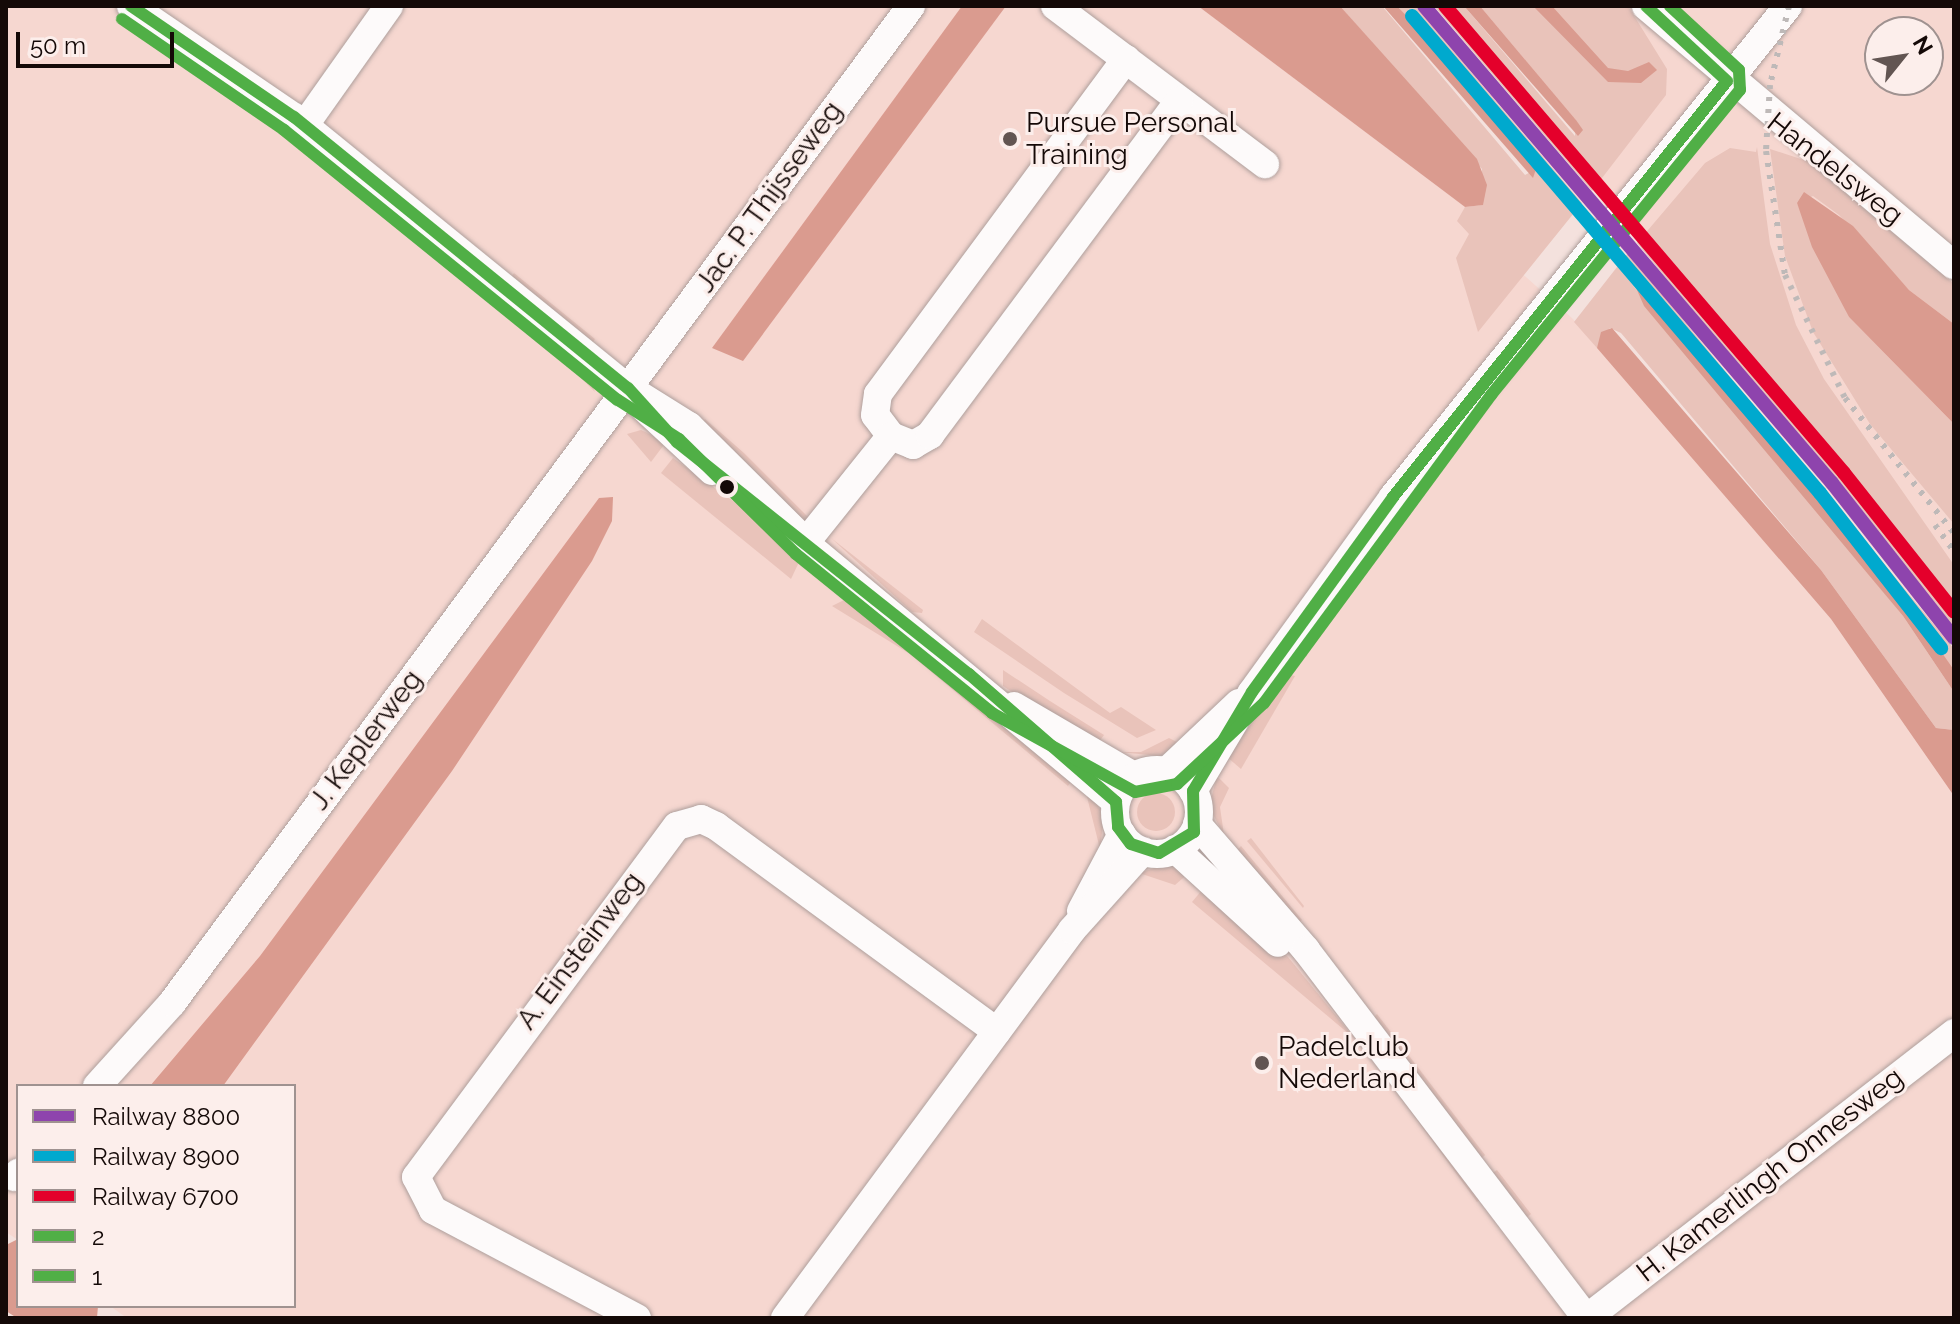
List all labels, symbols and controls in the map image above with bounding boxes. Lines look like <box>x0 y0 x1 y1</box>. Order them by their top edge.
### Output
scale bar <box>20 16 178 66</box>
north arrow <box>1864 16 1944 96</box>
text: 50 m <box>30 31 86 60</box>
text: N <box>1908 31 1939 59</box>
street label: Jac. P. Thijsseweg <box>688 95 850 299</box>
place label: Pursue Personal Training <box>1026 106 1236 172</box>
street label: Handelsweg <box>1761 106 1909 232</box>
marker: Pursue Personal Training <box>1001 130 1019 148</box>
unlabelled marker <box>719 479 735 495</box>
street label: J. Keplerweg <box>303 663 429 817</box>
street label: A. Einsteinweg <box>510 866 650 1036</box>
place label: Padelclub Nederland <box>1278 1030 1416 1096</box>
marker: Padelclub Nederland <box>1253 1054 1271 1072</box>
street label: H. Kamerlingh Onnesweg <box>1630 1061 1910 1289</box>
legend <box>16 1084 296 1308</box>
text: Railway 8800 <box>92 1102 240 1131</box>
text: Railway 8900 <box>92 1142 240 1171</box>
text: Railway 6700 <box>92 1182 239 1211</box>
text: 2 <box>92 1222 105 1251</box>
text: 1 <box>92 1262 102 1291</box>

